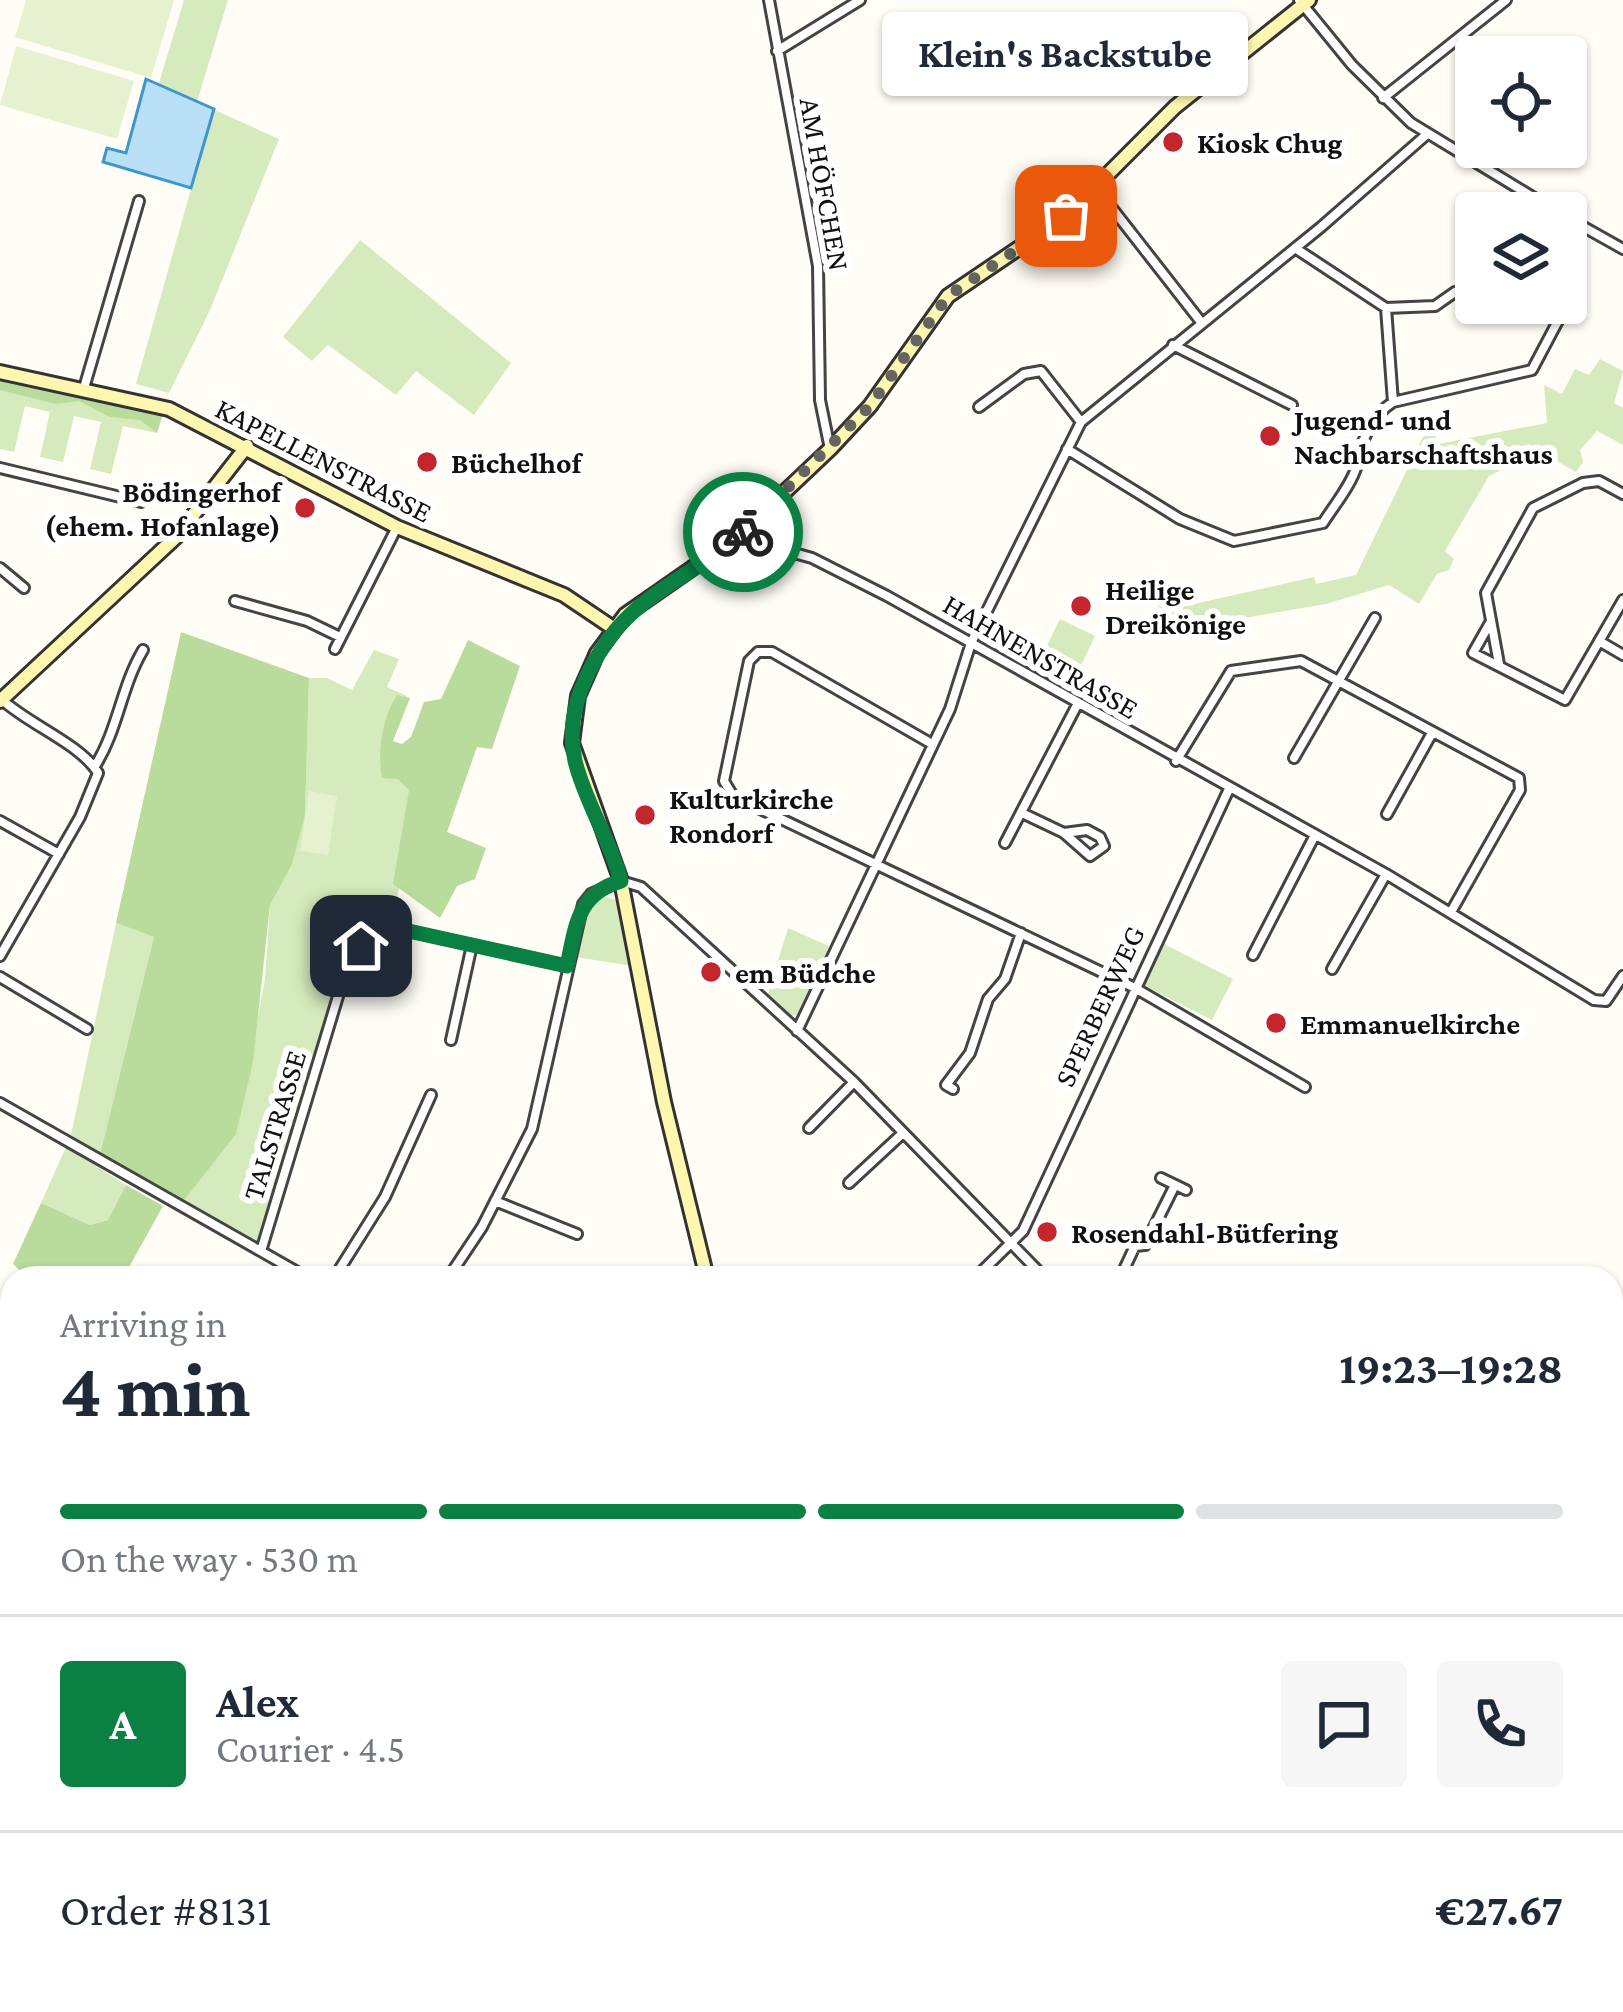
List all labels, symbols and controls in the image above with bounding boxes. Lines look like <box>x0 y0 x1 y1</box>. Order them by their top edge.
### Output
callout: Klein's Backstube <box>883 12 1249 96</box>
text: Klein's Backstube <box>918 32 1212 75</box>
map controls <box>1455 36 1587 324</box>
button: locate <box>1455 36 1587 168</box>
street label: AM HÖFCHEN <box>794 95 856 273</box>
place label: Kiosk Chug <box>1197 126 1342 159</box>
marker: Kiosk Chug <box>1160 129 1186 155</box>
pin <box>1015 165 1117 267</box>
icon: bag <box>1033 183 1099 249</box>
button: layers <box>1455 192 1587 324</box>
street label: KAPELLENSTRASSE <box>210 391 438 529</box>
place label: Jugend- und Nachbarschaftshaus <box>1291 403 1553 470</box>
marker: Jugend- und Nachbarschaftshaus <box>1257 423 1283 449</box>
place label: Büchelhof <box>451 446 584 479</box>
marker: Büchelhof <box>414 449 440 475</box>
courier <box>683 472 803 592</box>
place label: Bödingerhof (ehem. Hofanlage) <box>44 475 283 543</box>
marker: Bödingerhof (ehem. Hofanlage) <box>292 495 318 521</box>
icon: bike <box>710 499 776 565</box>
place label: Heilige Dreikönige <box>1105 573 1246 640</box>
street label: HAHNENSTRASSE <box>938 587 1144 725</box>
marker: Heilige Dreikönige <box>1068 593 1094 619</box>
place label: Kulturkirche Rondorf <box>669 782 834 849</box>
marker: Kulturkirche Rondorf <box>632 802 658 828</box>
pin <box>310 895 412 997</box>
icon: home <box>328 913 394 979</box>
street label: SPERBERWEG <box>1047 920 1151 1092</box>
place label: em Büdche <box>735 956 876 989</box>
marker: em Büdche <box>698 959 724 985</box>
place label: Emmanuelkirche <box>1300 1007 1520 1040</box>
marker: Emmanuelkirche <box>1263 1010 1289 1036</box>
street label: TALSTRASSE <box>236 1046 312 1204</box>
place label: Rosendahl-Bütfering <box>1071 1216 1338 1249</box>
marker: Rosendahl-Bütfering <box>1034 1219 1060 1245</box>
text: Arriving in <box>60 1302 227 1345</box>
text: 19:23–19:28 <box>1339 1343 1563 1393</box>
text: 4 min <box>60 1346 251 1433</box>
text: On the way · 530 m <box>60 1537 358 1580</box>
button: chat <box>1281 1661 1407 1787</box>
button: phone <box>1437 1661 1563 1787</box>
text: Alex <box>216 1677 299 1727</box>
text: A <box>110 1699 136 1749</box>
text: Courier · 4.5 <box>216 1727 405 1770</box>
text: Order #8131 <box>60 1885 272 1935</box>
text: €27.67 <box>1435 1885 1563 1935</box>

